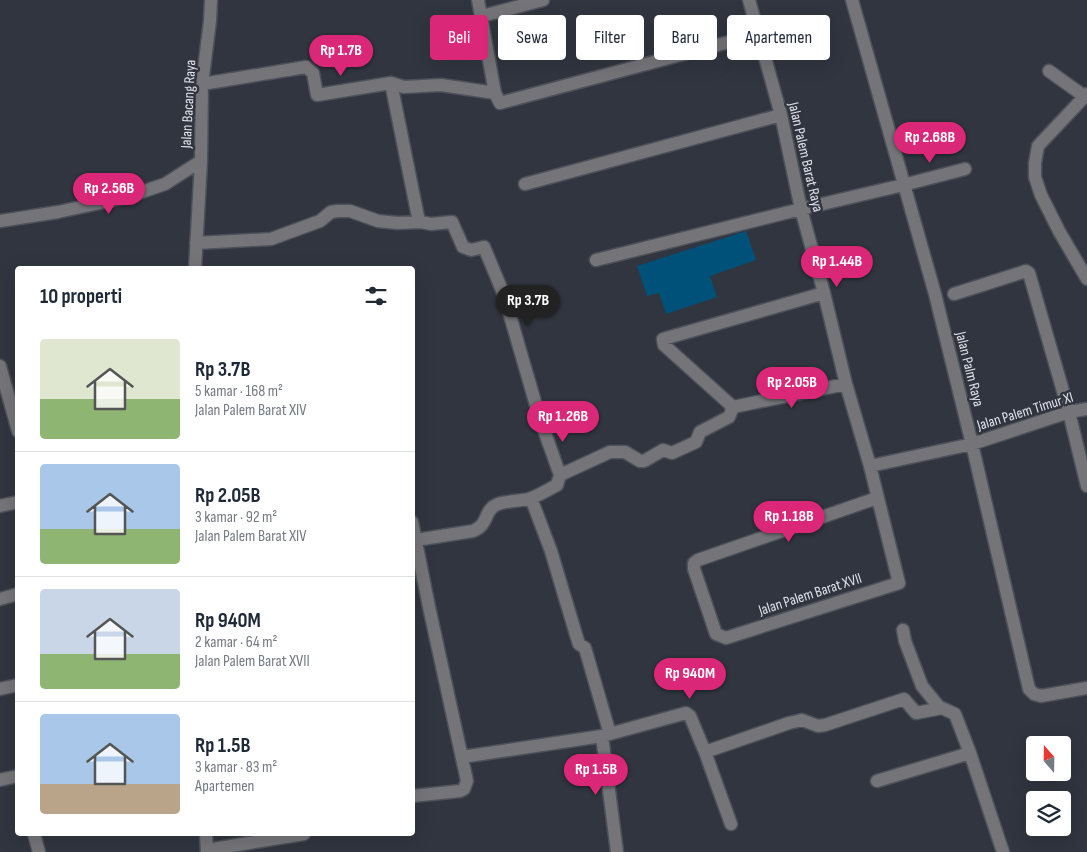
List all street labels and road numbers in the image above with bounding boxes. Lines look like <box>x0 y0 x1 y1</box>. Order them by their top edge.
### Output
street label: Jalan Bacang Raya <box>177 59 200 150</box>
street label: Jalan Palem Barat Raya <box>783 99 827 214</box>
street label: Jalan Palm Raya <box>951 329 988 409</box>
street label: Jalan Palem Timur XI <box>974 388 1076 435</box>
street label: Jalan Palem Barat XVII <box>755 569 864 620</box>

